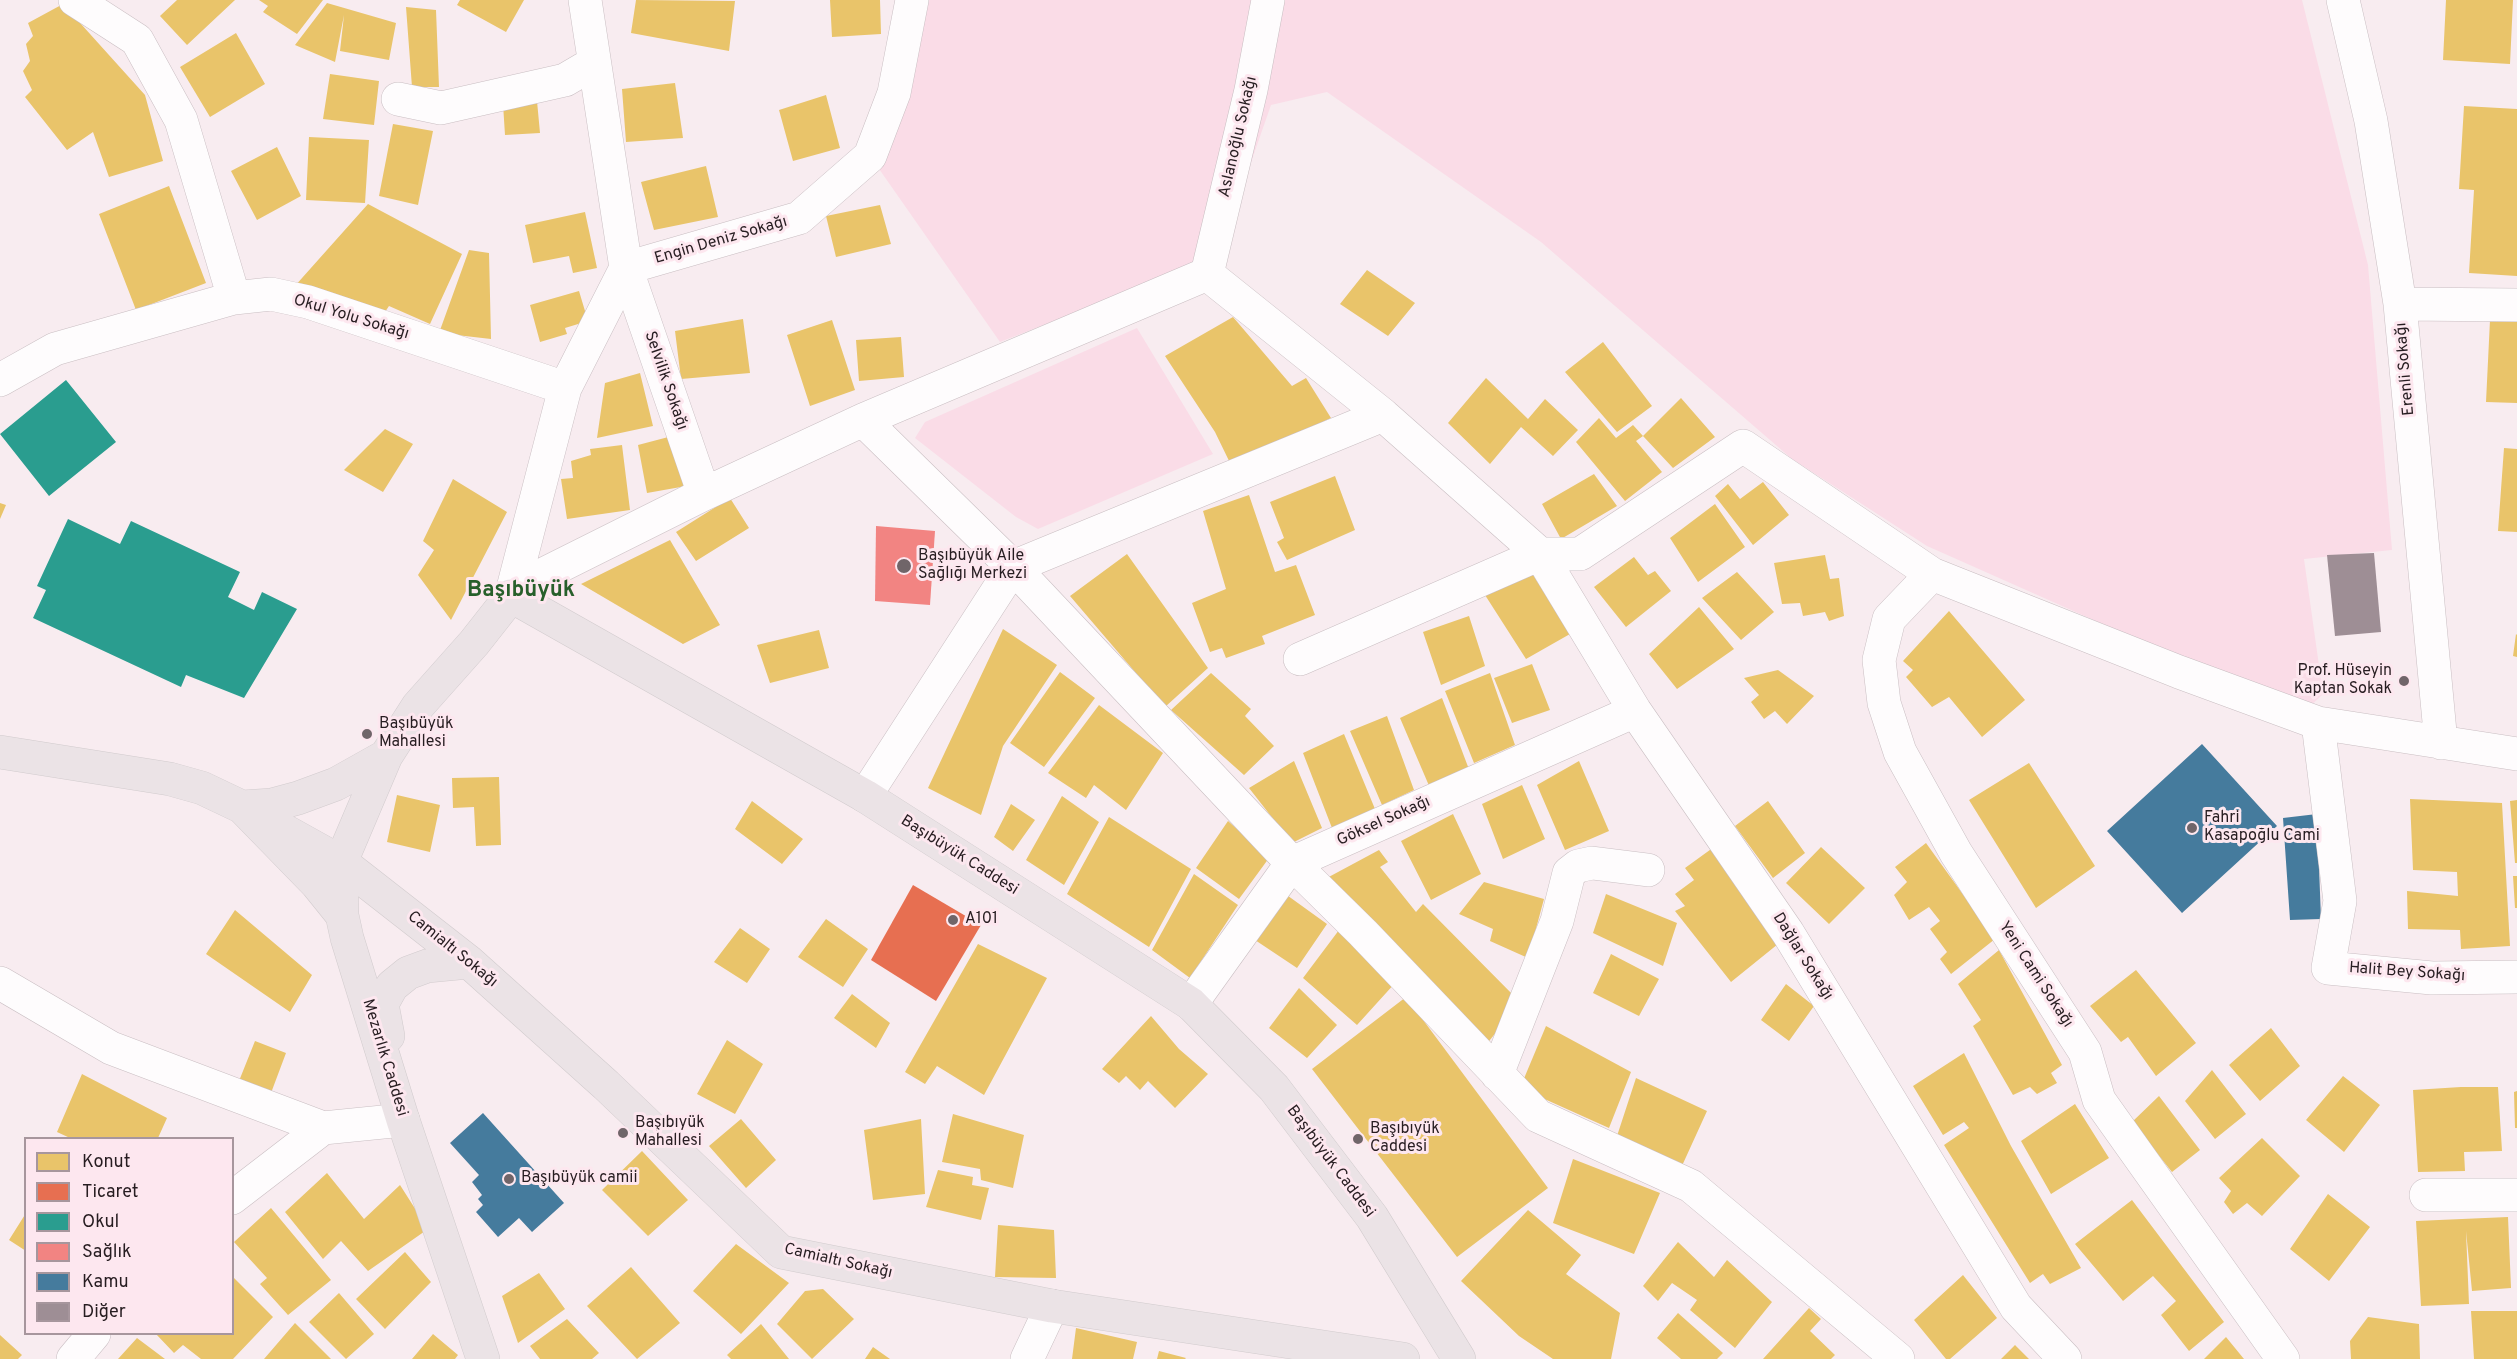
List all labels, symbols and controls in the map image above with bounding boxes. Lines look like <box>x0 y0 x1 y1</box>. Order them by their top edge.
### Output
street label: Aslanoğlu Sokağı <box>1216 75 1262 199</box>
street label: Engin Deniz Sokağı <box>652 213 790 269</box>
street label: Okul Yolu Sokağı <box>291 291 411 345</box>
street label: Erenli Sokağı <box>2392 322 2420 416</box>
street label: Selvilik Sokağı <box>639 329 691 433</box>
place label: Başıbüyük Aile Sağlığı Merkezi <box>918 547 1027 585</box>
marker: Başıbüyük Aile Sağlığı Merkezi <box>895 557 913 575</box>
district label: Başıbüyük <box>467 579 575 605</box>
place label: Prof. Hüseyin Kaptan Sokak <box>2294 662 2392 700</box>
marker: Prof. Hüseyin Kaptan Sokak <box>2397 674 2411 688</box>
place label: Başıbüyük Mahallesi <box>379 715 454 753</box>
marker: Başıbüyük Mahallesi <box>360 727 374 741</box>
street label: Göksel Sokağı <box>1334 793 1434 851</box>
place label: Fahri Kasapoğlu Cami <box>2204 809 2320 847</box>
street label: Başıbüyük Caddesi <box>897 812 1021 900</box>
marker: Fahri Kasapoğlu Cami <box>2185 821 2199 835</box>
street label: Camialtı Sokağı <box>403 908 501 992</box>
place label: A101 <box>965 910 998 930</box>
street label: Dağlar Sokağı <box>1768 910 1836 1004</box>
marker: A101 <box>946 913 960 927</box>
street label: Yeni Cami Sokağı <box>1993 918 2077 1032</box>
street label: Halit Bey Sokağı <box>2348 959 2466 987</box>
street label: Mezarlık Caddesi <box>357 997 411 1119</box>
street label: Başıbüyük Caddesi <box>1282 1102 1378 1222</box>
place label: Başıbıyük Mahallesi <box>635 1114 705 1152</box>
place label: Başıbıyük Caddesi <box>1370 1120 1440 1158</box>
marker: Başıbıyük Mahallesi <box>616 1126 630 1140</box>
marker: Başıbıyük Caddesi <box>1351 1132 1365 1146</box>
legend <box>24 1137 234 1335</box>
text: Konut <box>82 1151 130 1174</box>
place label: Başıbüyük camii <box>521 1169 637 1189</box>
marker: Başıbüyük camii <box>502 1172 516 1186</box>
text: Ticaret <box>82 1181 138 1204</box>
text: Okul <box>82 1211 119 1234</box>
street label: Camialtı Sokağı <box>782 1240 894 1284</box>
text: Sağlık <box>82 1241 132 1264</box>
text: Kamu <box>82 1271 129 1294</box>
text: Diğer <box>82 1301 126 1324</box>

